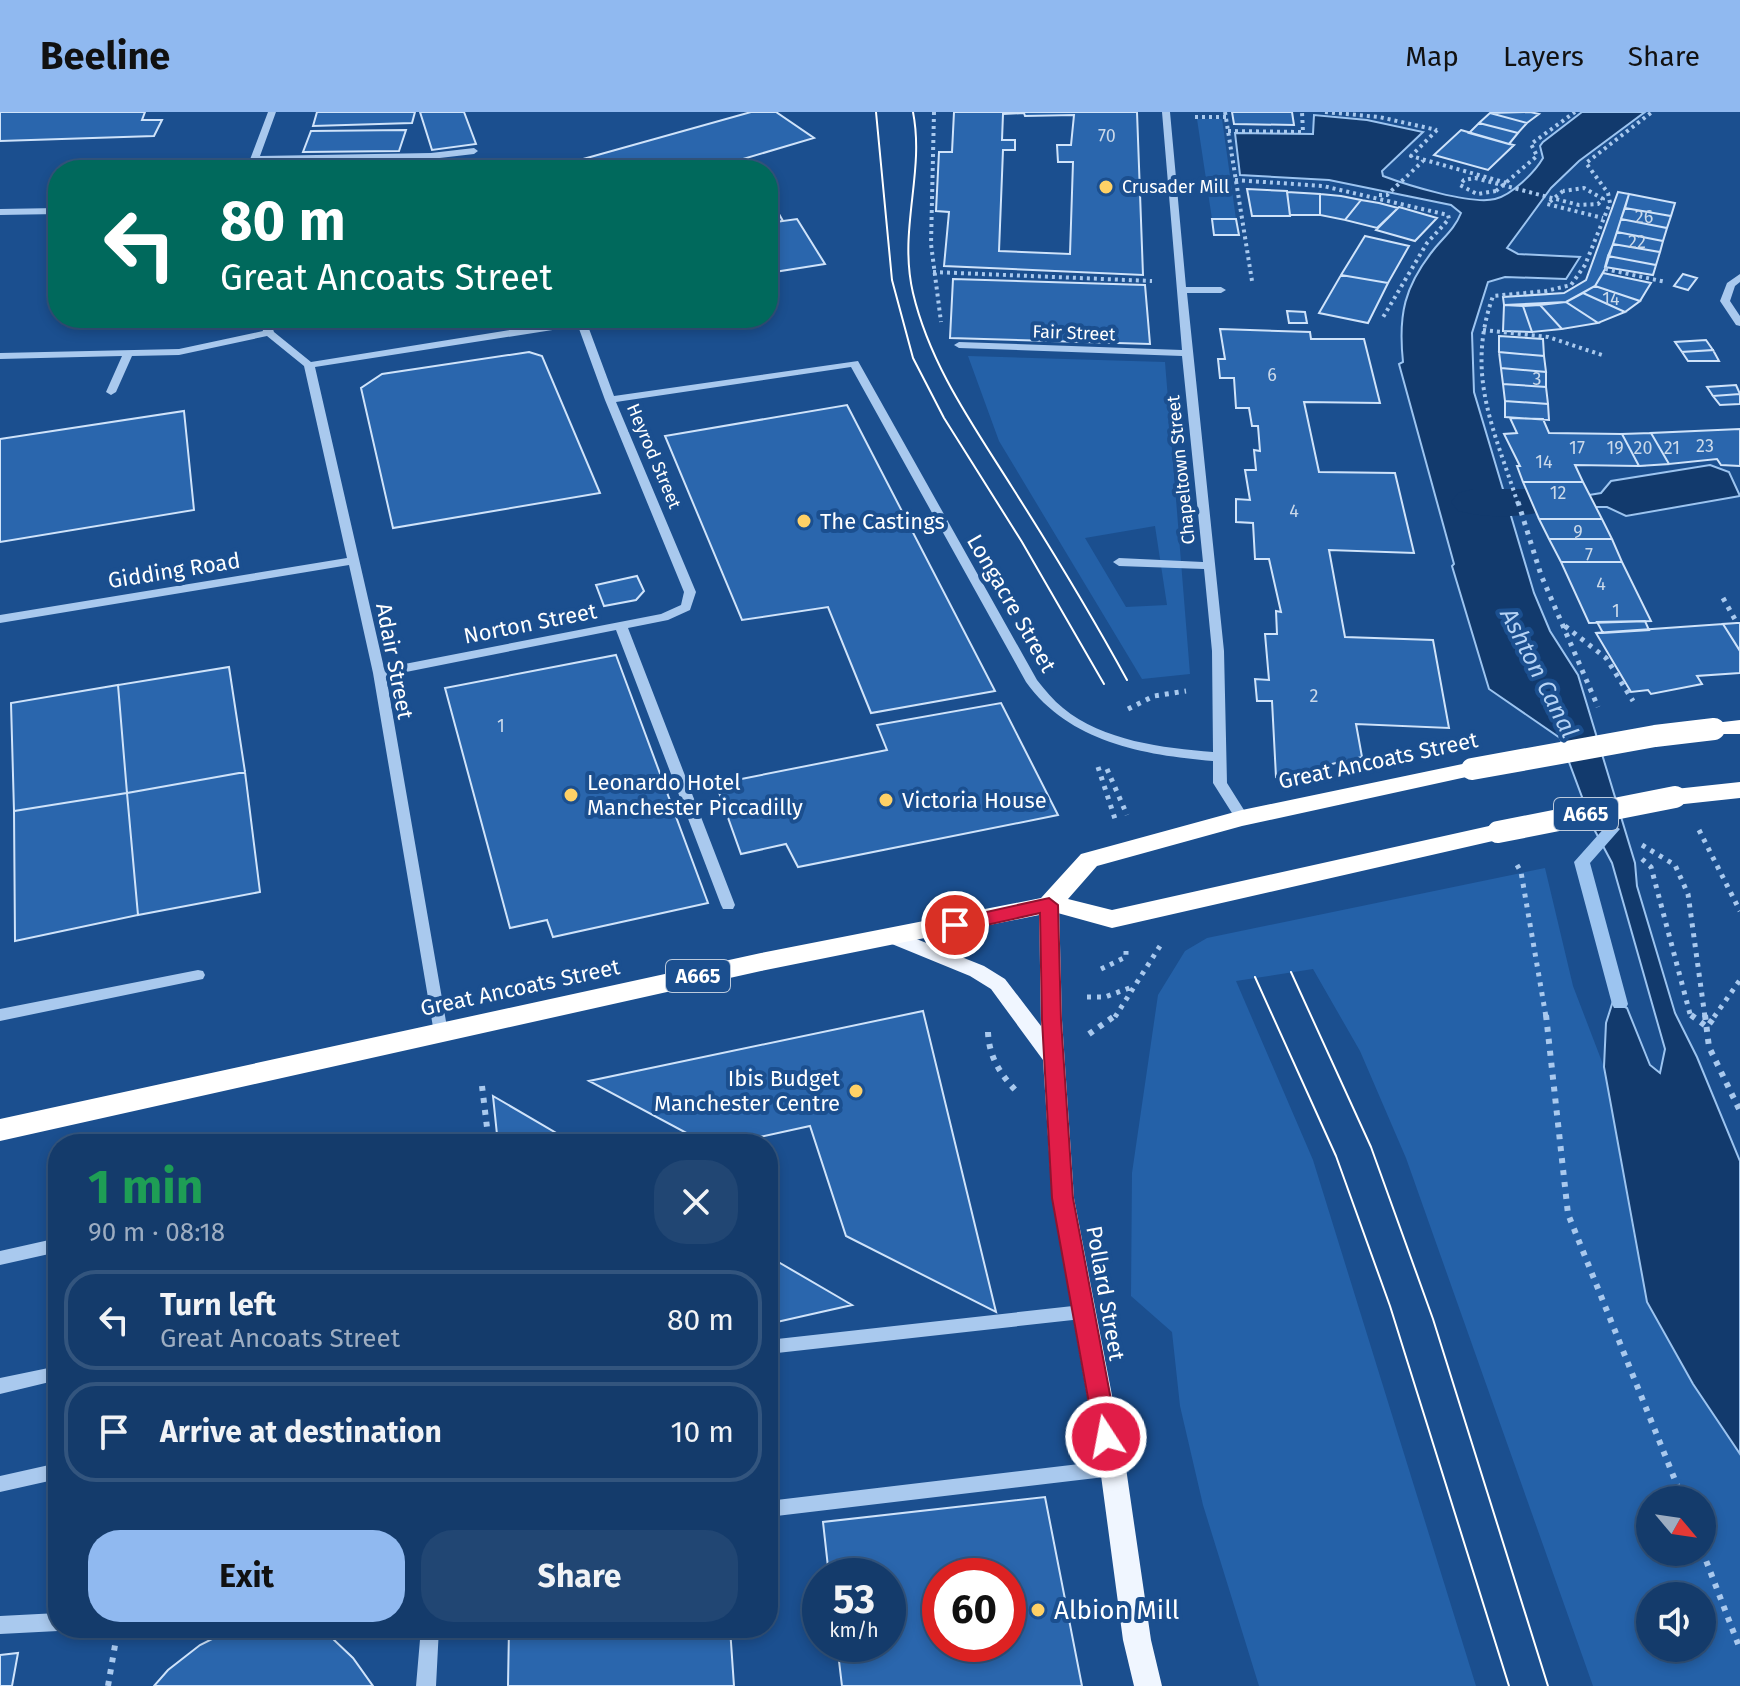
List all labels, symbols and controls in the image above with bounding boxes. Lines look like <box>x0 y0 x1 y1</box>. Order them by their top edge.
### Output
text: Beeline <box>40 33 170 79</box>
text: Map <box>1405 40 1459 73</box>
text: Layers <box>1503 40 1584 73</box>
text: Share <box>1628 40 1700 73</box>
house number: 70 <box>1098 125 1116 147</box>
place label: Crusader Mill <box>1122 176 1229 198</box>
marker: Crusader Mill <box>1097 178 1115 196</box>
text: 80 m <box>220 188 346 255</box>
icon: left <box>88 192 192 296</box>
house number: 26 <box>1635 206 1653 228</box>
house number: 22 <box>1628 231 1646 253</box>
text: Great Ancoats Street <box>220 256 552 300</box>
house number: 14 <box>1602 288 1620 310</box>
street label: Fair Street <box>1032 321 1116 345</box>
house number: 6 <box>1267 364 1277 386</box>
house number: 3 <box>1533 368 1541 390</box>
street label: Chapeltown Street <box>1162 394 1200 546</box>
street label: Heyrod Street <box>622 400 686 512</box>
house number: 23 <box>1696 435 1714 457</box>
house number: 17 <box>1569 437 1585 459</box>
house number: 19 <box>1606 437 1624 459</box>
house number: 20 <box>1634 437 1652 459</box>
house number: 21 <box>1664 437 1680 459</box>
house number: 14 <box>1535 451 1553 473</box>
house number: 12 <box>1550 482 1566 504</box>
house number: 4 <box>1289 500 1299 522</box>
place label: The Castings <box>820 508 945 535</box>
marker: The Castings <box>795 512 813 530</box>
house number: 9 <box>1573 521 1583 543</box>
street label: Longacre Street <box>961 529 1062 677</box>
house number: 7 <box>1585 544 1593 566</box>
street label: Gidding Road <box>106 547 242 594</box>
house number: 4 <box>1596 573 1606 595</box>
street label: Norton Street <box>461 597 599 650</box>
house number: 1 <box>1612 600 1620 622</box>
street label: Adair Street <box>370 601 419 722</box>
water label: Ashton Canal <box>1494 603 1584 742</box>
house number: 2 <box>1310 685 1319 707</box>
house number: 1 <box>497 715 505 737</box>
street label: Great Ancoats Street <box>1276 726 1480 795</box>
place label: Leonardo Hotel Manchester Piccadilly <box>587 769 803 821</box>
marker: Leonardo Hotel Manchester Piccadilly <box>562 786 580 804</box>
place label: Victoria House <box>902 787 1047 814</box>
marker: Victoria House <box>877 791 895 809</box>
road number: A665 <box>1554 798 1618 830</box>
pin <box>921 891 989 959</box>
icon: arrive <box>933 903 977 947</box>
street label: Great Ancoats Street <box>418 953 622 1022</box>
road number: A665 <box>666 960 730 992</box>
place label: Ibis Budget Manchester Centre <box>654 1065 840 1117</box>
marker: Ibis Budget Manchester Centre <box>847 1082 865 1100</box>
text: 1 min <box>88 1158 203 1216</box>
button: close <box>654 1160 738 1244</box>
text: 90 m · 08:18 <box>88 1217 225 1248</box>
street label: Pollard Street <box>1080 1224 1131 1363</box>
text: Turn left <box>160 1287 276 1323</box>
icon: left <box>92 1298 136 1342</box>
text: 80 m <box>667 1302 734 1338</box>
text: Great Ancoats Street <box>160 1323 400 1354</box>
position arrow <box>1064 1395 1148 1479</box>
icon: arrive <box>92 1410 136 1454</box>
text: Arrive at destination <box>160 1414 442 1450</box>
text: 10 m <box>671 1414 734 1450</box>
north arrow <box>1636 1486 1716 1566</box>
map controls <box>1636 1486 1716 1662</box>
button: Exit <box>88 1530 405 1622</box>
button: Share <box>421 1530 738 1622</box>
speed limit sign: 60 <box>922 1558 1026 1662</box>
text: 53 <box>833 1576 875 1624</box>
button: sound <box>1636 1582 1716 1662</box>
place label: Albion Mill <box>1054 1595 1180 1626</box>
marker: Albion Mill <box>1029 1601 1047 1619</box>
text: km/h <box>829 1618 879 1642</box>

